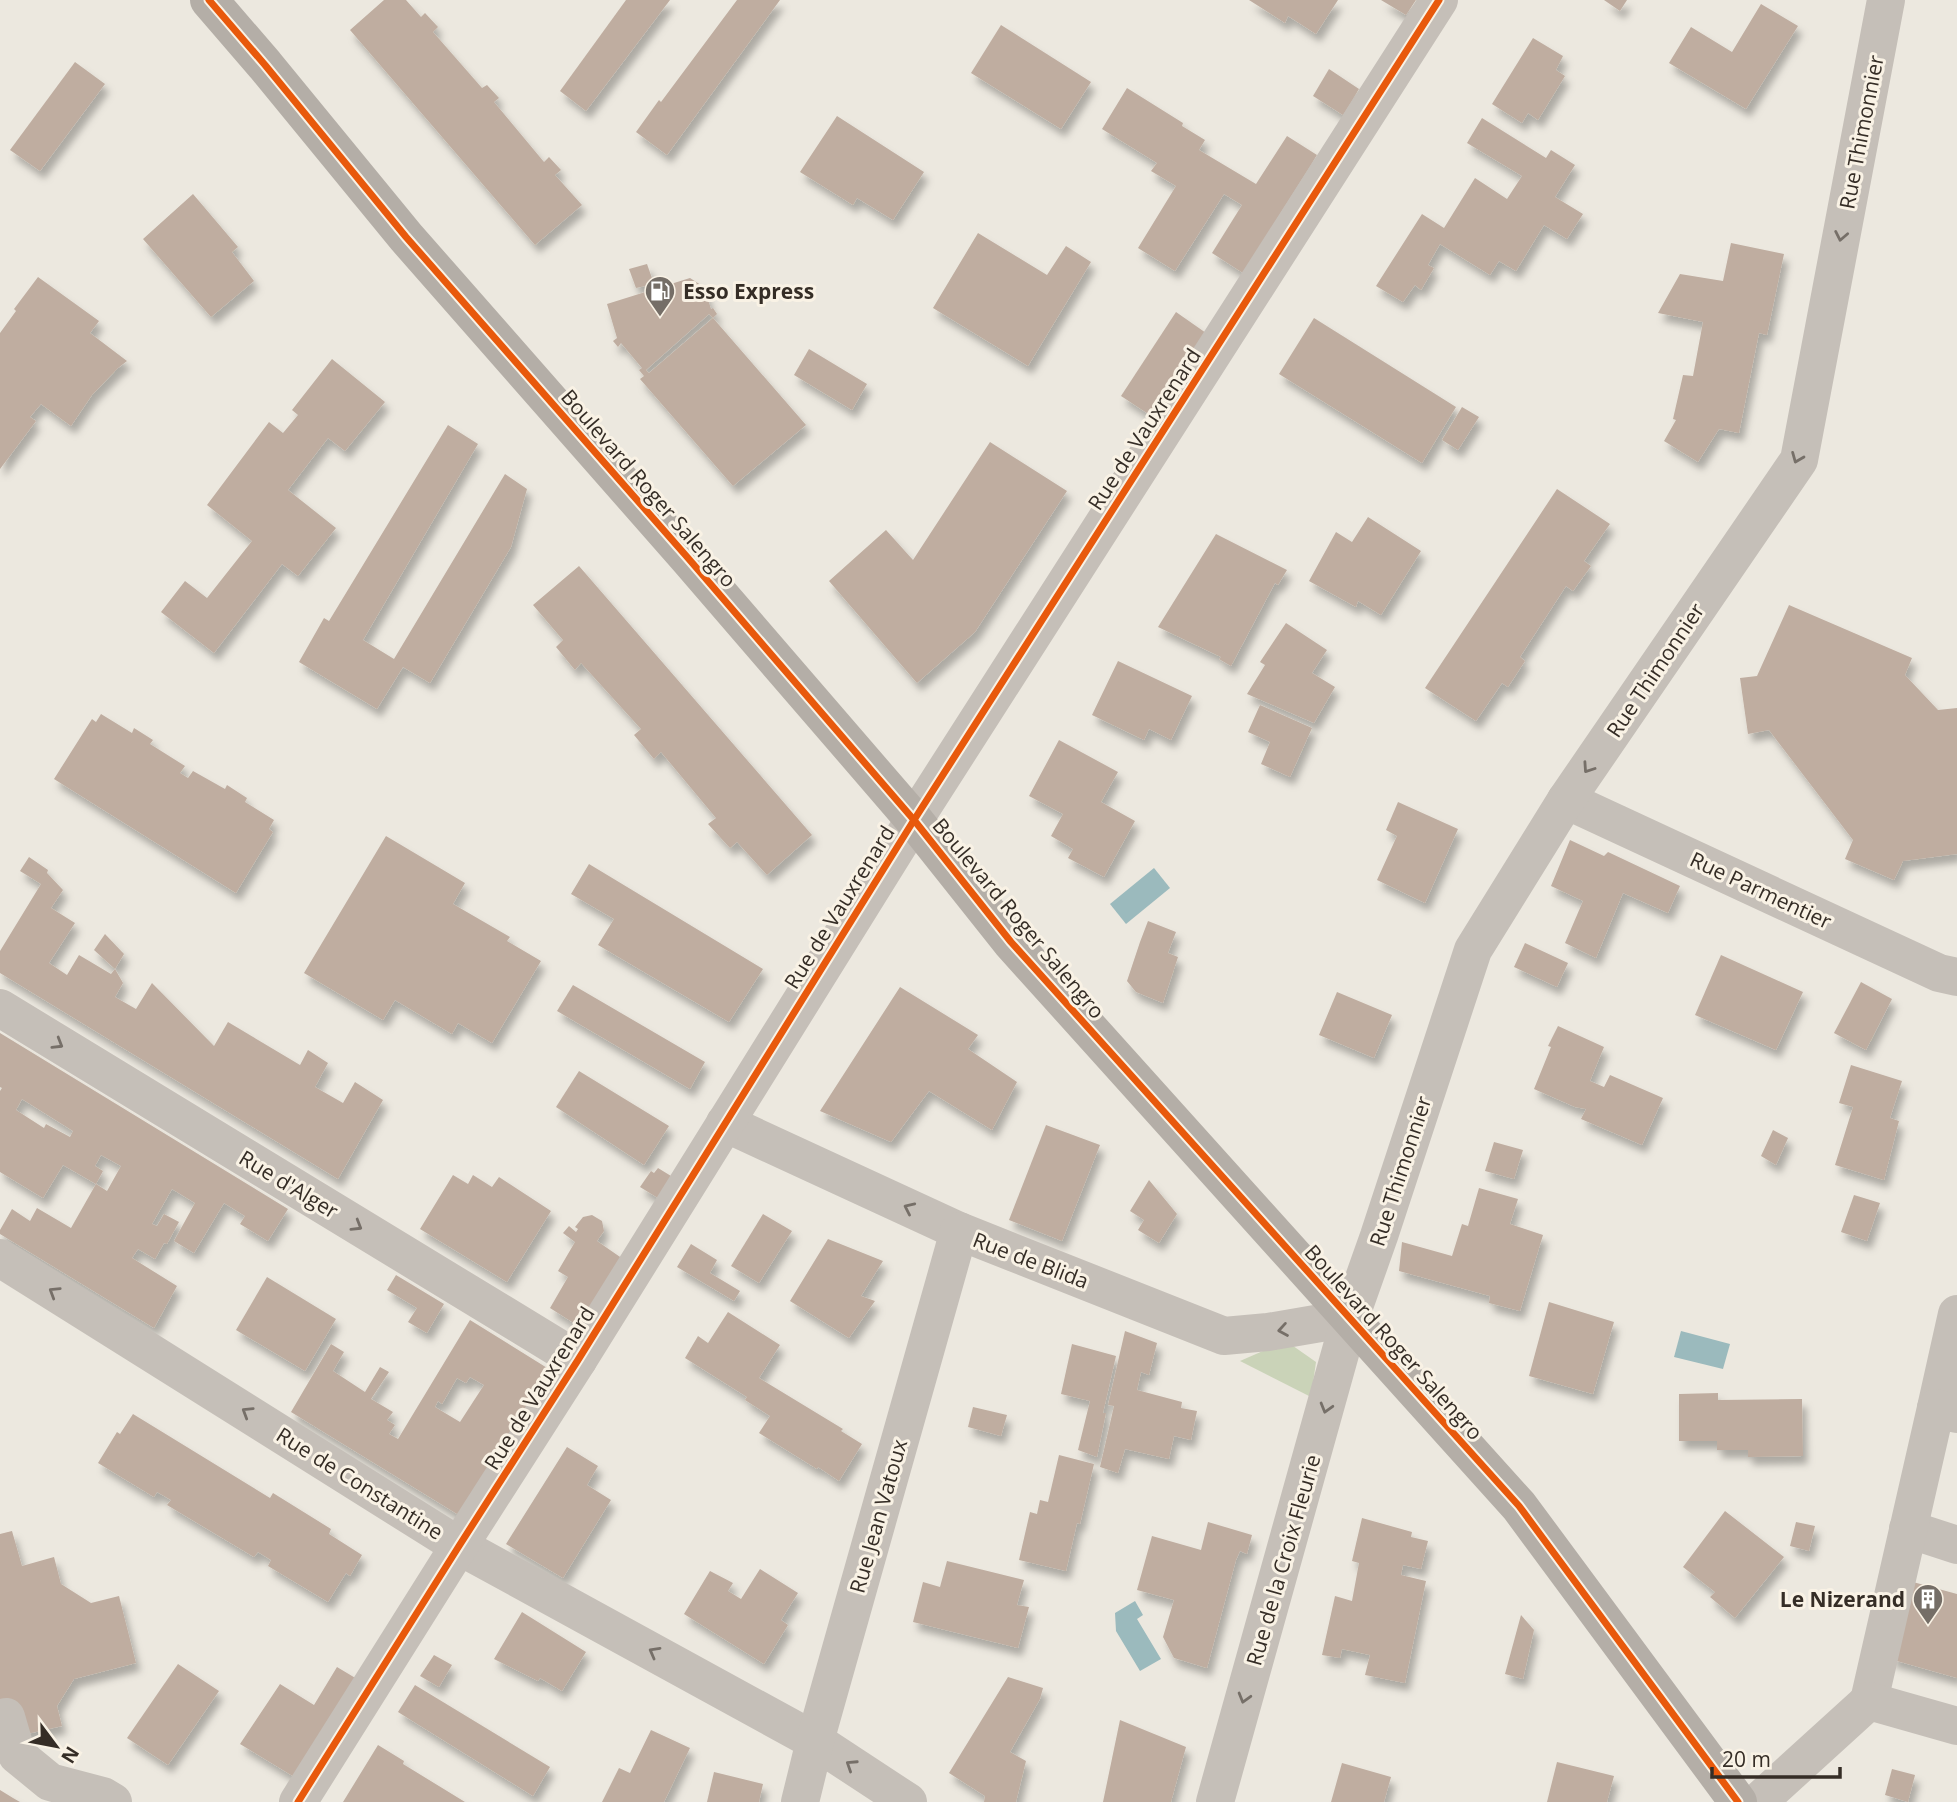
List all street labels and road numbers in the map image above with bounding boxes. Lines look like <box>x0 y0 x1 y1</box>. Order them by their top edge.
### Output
street label: Rue Thimonnier <box>1832 52 1890 211</box>
street label: Rue de Vauxrenard <box>1081 343 1207 515</box>
street label: Boulevard Roger Salengro <box>555 383 743 593</box>
street label: Rue Thimonnier <box>1600 597 1711 743</box>
street label: Boulevard Roger Salengro <box>927 812 1111 1024</box>
street label: Rue de Vauxrenard <box>777 820 901 994</box>
street label: Rue Parmentier <box>1686 845 1837 935</box>
street label: Rue Thimonnier <box>1363 1092 1438 1250</box>
street label: Rue d'Alger <box>234 1143 344 1225</box>
street label: Rue de Blida <box>969 1225 1093 1295</box>
street label: Boulevard Roger Salengro <box>1299 1238 1489 1446</box>
street label: Rue de Vauxrenard <box>477 1301 601 1475</box>
street label: Rue de Constantine <box>271 1420 449 1546</box>
street label: Rue Jean Vatoux <box>843 1436 913 1596</box>
street label: Rue de la Croix Fleurie <box>1239 1451 1327 1669</box>

